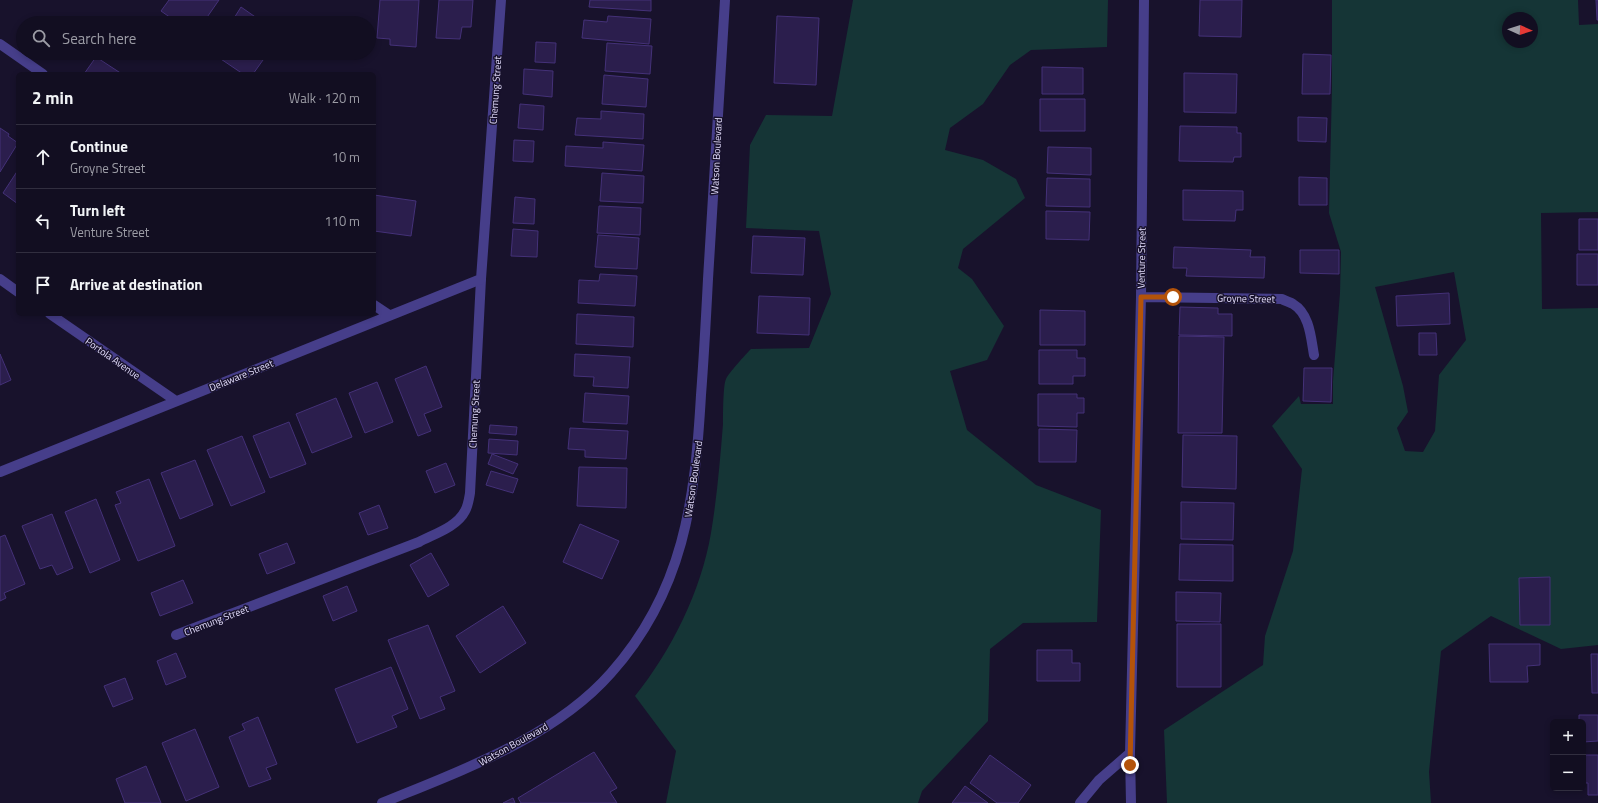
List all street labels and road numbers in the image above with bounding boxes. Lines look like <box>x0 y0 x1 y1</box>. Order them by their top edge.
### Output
street label: Chemung Street <box>486 55 505 124</box>
street label: Watson Boulevard <box>707 117 726 195</box>
street label: Venture Street <box>1133 227 1150 289</box>
street label: Groyne Street <box>1217 290 1276 307</box>
street label: Portola Avenue <box>82 334 143 383</box>
street label: Delaware Street <box>207 356 276 395</box>
street label: Chemung Street <box>465 379 484 448</box>
street label: Watson Boulevard <box>681 440 706 518</box>
street label: Chemung Street <box>182 601 251 640</box>
street label: Watson Boulevard <box>476 719 551 770</box>

